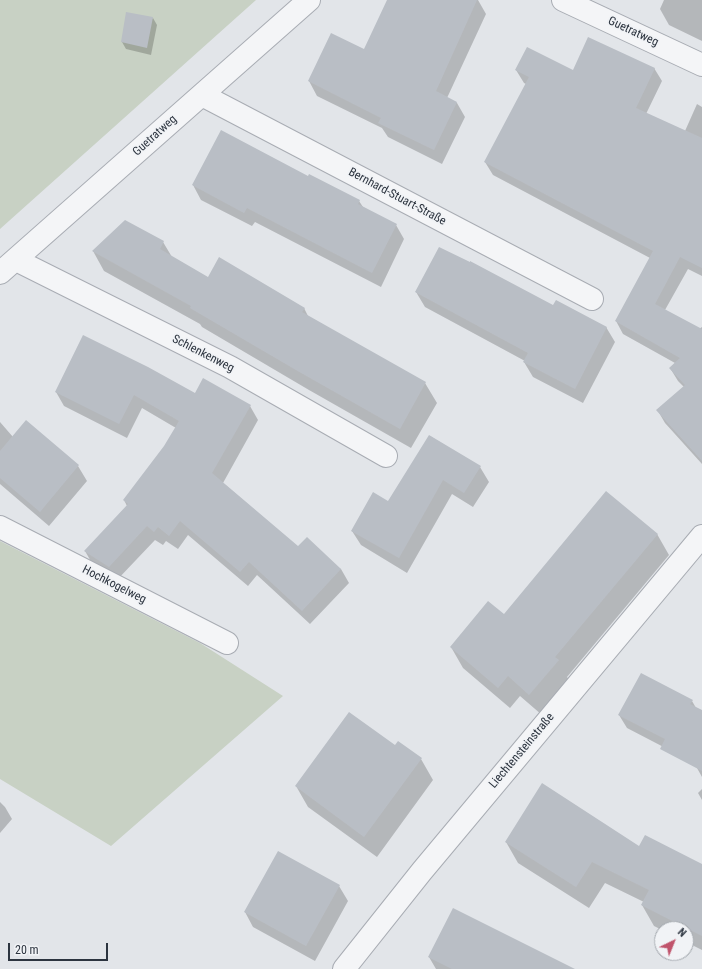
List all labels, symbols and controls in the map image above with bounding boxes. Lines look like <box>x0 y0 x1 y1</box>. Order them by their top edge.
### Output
street label: Guetratweg <box>605 14 661 50</box>
street label: Guetratweg <box>130 113 180 159</box>
street label: Bernhard-Stuart-Straße <box>346 165 448 229</box>
street label: Schlenkenweg <box>170 332 236 376</box>
street label: Hochkogelweg <box>80 563 148 607</box>
street label: Liechtensteinstraße <box>486 710 558 792</box>
north arrow <box>654 921 694 961</box>
text: N <box>675 926 689 940</box>
scale bar <box>10 935 110 961</box>
text: 20 m <box>15 943 39 957</box>

